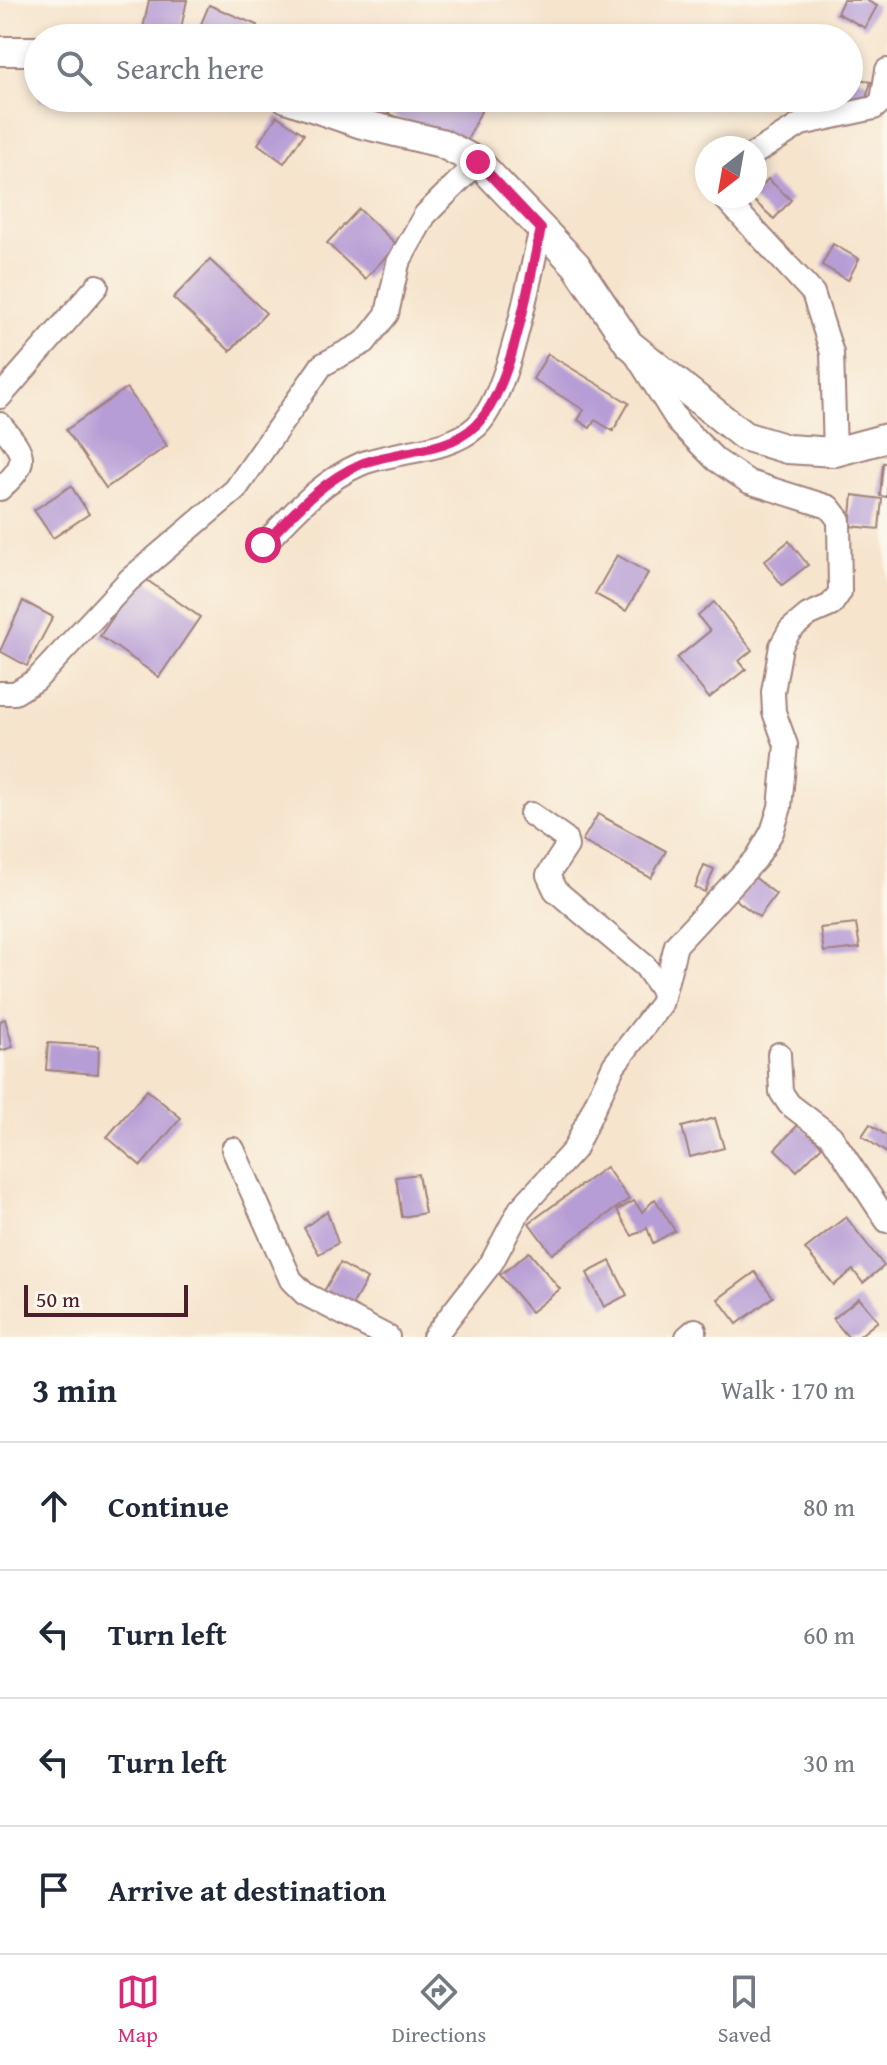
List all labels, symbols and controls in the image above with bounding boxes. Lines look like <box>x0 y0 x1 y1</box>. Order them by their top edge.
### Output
search box <box>24 24 863 112</box>
icon: search <box>52 46 96 90</box>
text: Search here <box>116 46 264 90</box>
north arrow <box>695 136 767 208</box>
route end <box>460 144 496 180</box>
route start <box>245 527 281 563</box>
scale bar <box>24 1281 188 1317</box>
text: 50 m <box>36 1283 80 1315</box>
text: 3 min <box>32 1365 117 1414</box>
text: Walk · 170 m <box>721 1370 855 1409</box>
icon: ahead <box>32 1484 76 1528</box>
text: Continue <box>108 1484 229 1528</box>
text: 80 m <box>803 1487 855 1526</box>
icon: left <box>32 1612 76 1656</box>
text: Turn left <box>108 1612 227 1656</box>
text: 60 m <box>803 1615 855 1654</box>
icon: left <box>32 1740 76 1784</box>
text: Turn left <box>108 1740 227 1784</box>
text: 30 m <box>803 1743 855 1782</box>
icon: arrive <box>32 1868 76 1912</box>
text: Arrive at destination <box>108 1868 386 1912</box>
tab: Map <box>116 1970 160 2050</box>
tab: Directions <box>392 1970 486 2050</box>
tab: Saved <box>718 1970 771 2050</box>

